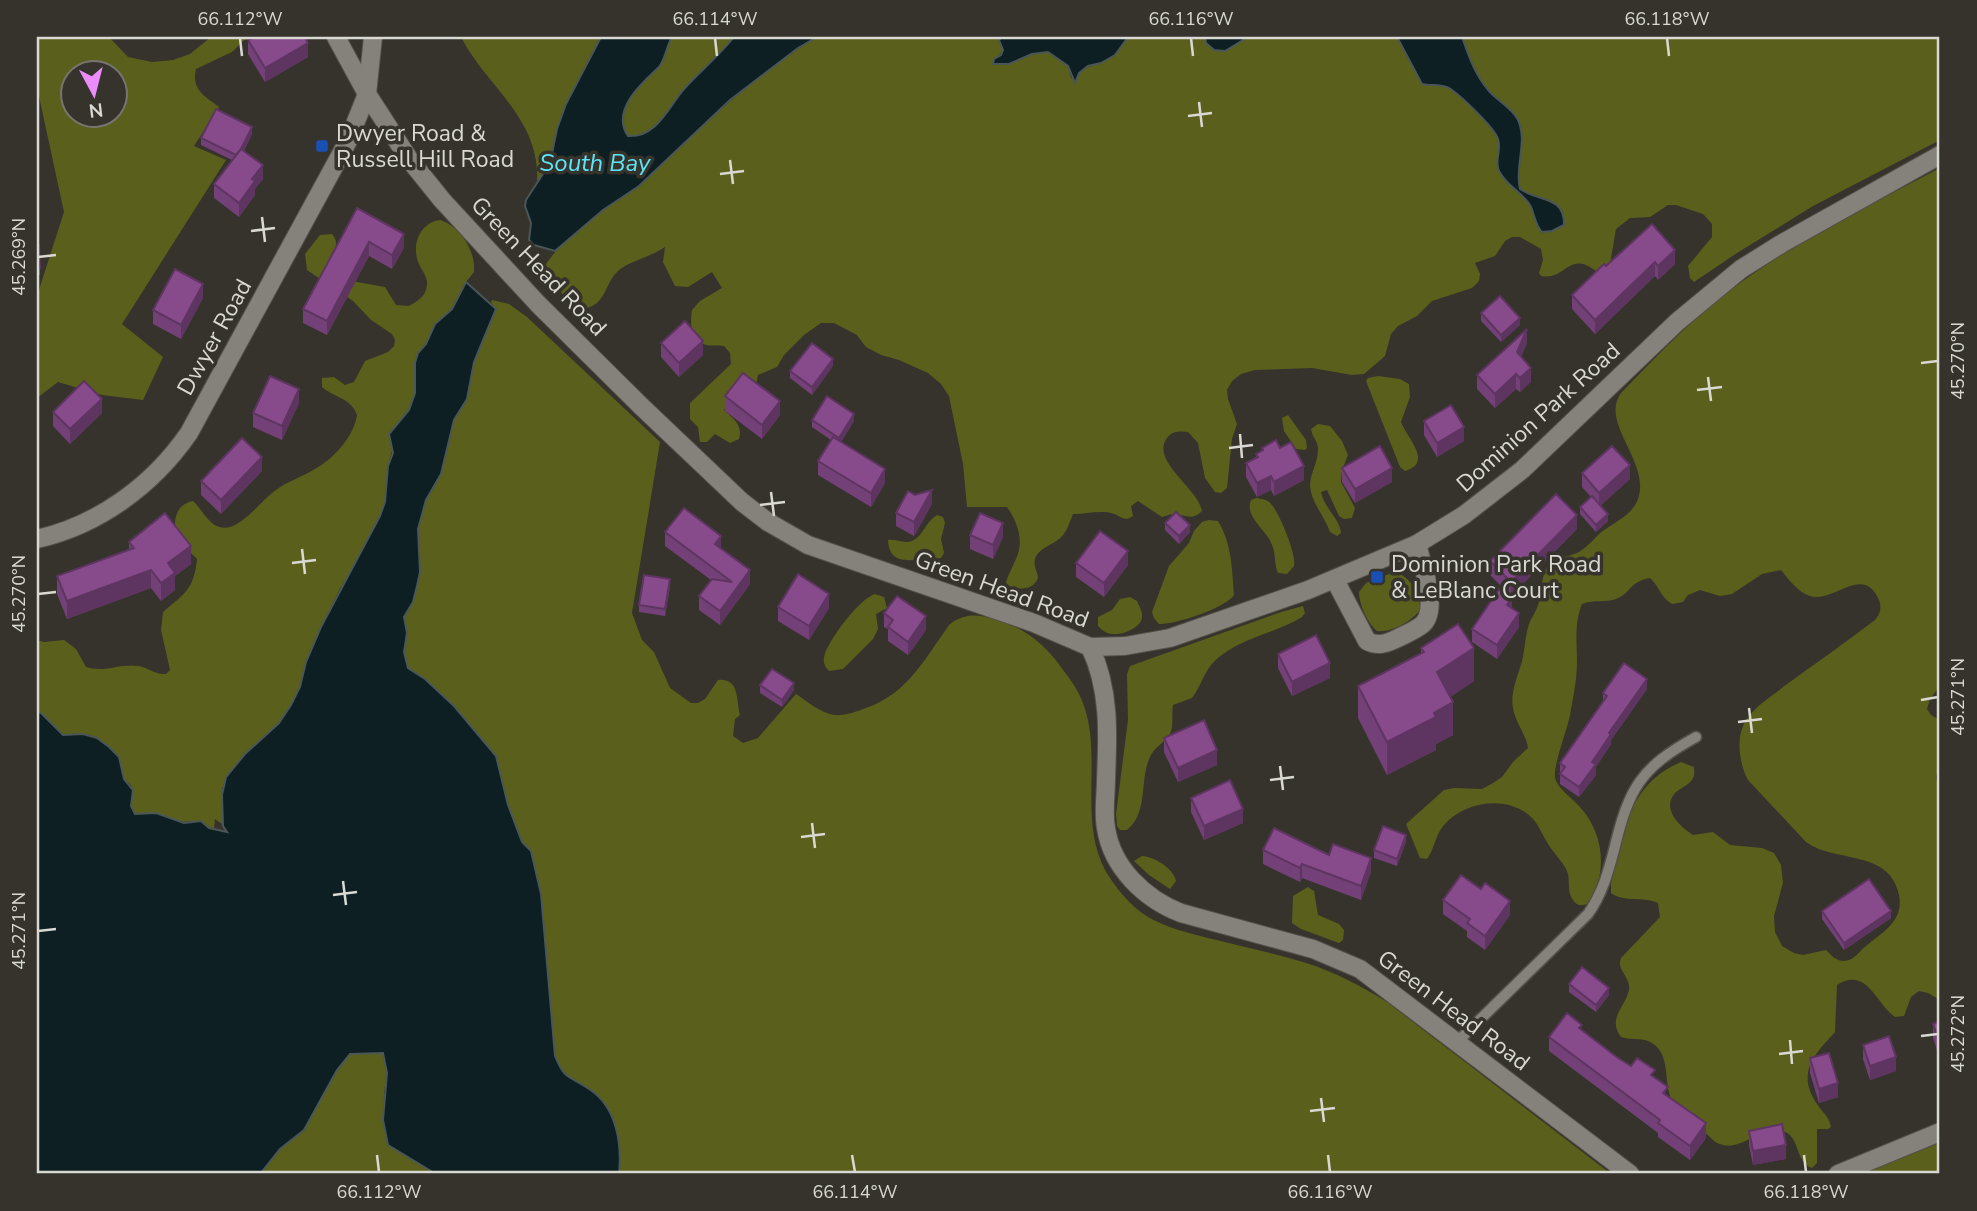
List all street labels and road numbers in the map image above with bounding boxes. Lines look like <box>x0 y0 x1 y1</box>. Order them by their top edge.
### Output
street label: Green Head Road <box>464 190 613 343</box>
street label: Dwyer Road <box>170 274 259 401</box>
street label: Dominion Park Road <box>1450 335 1627 499</box>
street label: Green Head Road <box>911 544 1093 635</box>
street label: Green Head Road <box>1371 943 1536 1078</box>

